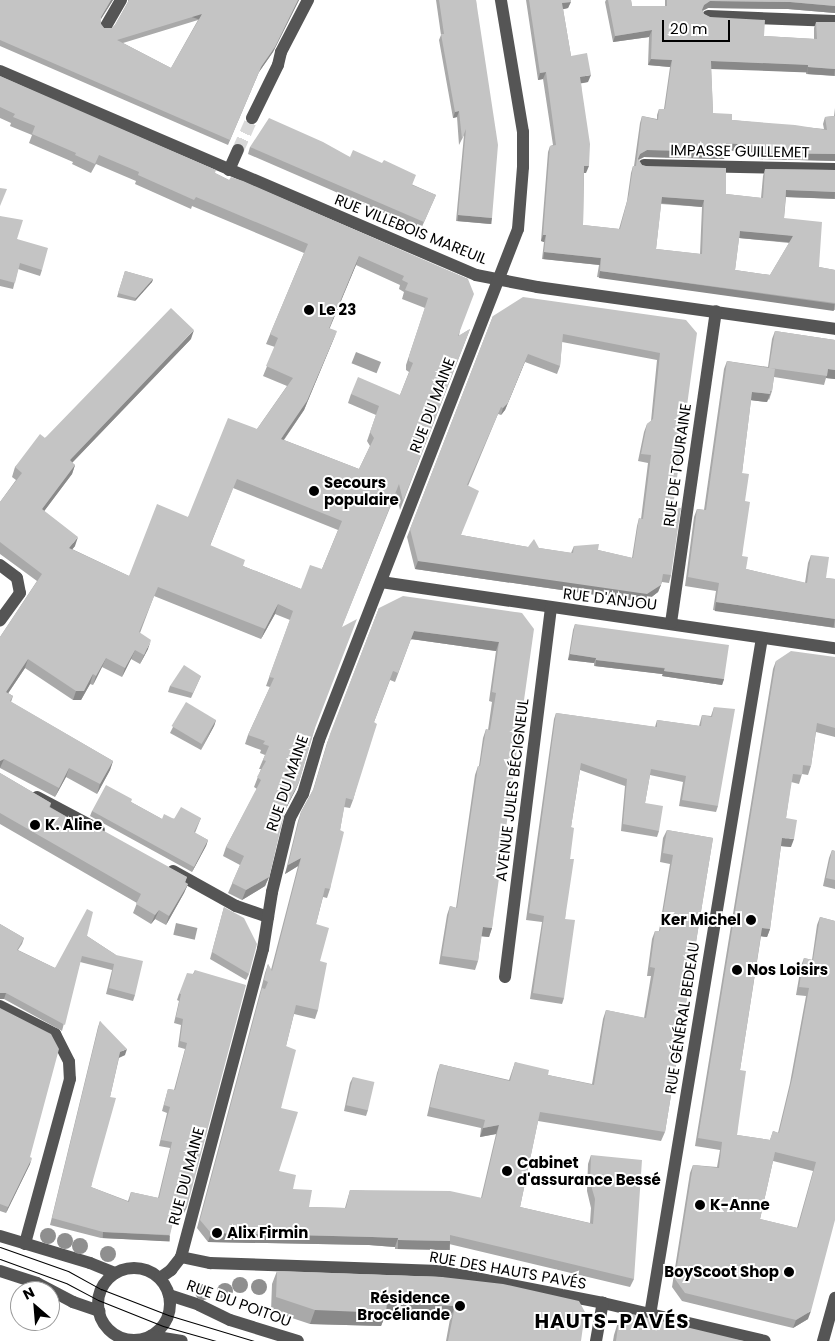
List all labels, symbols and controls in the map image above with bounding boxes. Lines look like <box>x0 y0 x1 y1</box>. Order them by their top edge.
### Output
scale bar <box>665 10 732 42</box>
text: 20 m <box>670 18 708 39</box>
street label: IMPASSE GUILLEMET <box>670 141 810 161</box>
street label: RUE VILLEBOIS MAREUIL <box>332 190 490 268</box>
place label: Le 23 <box>319 301 356 319</box>
marker: Le 23 <box>303 304 315 316</box>
street label: RUE DU MAINE <box>406 355 458 455</box>
street label: RUE DE TOURAINE <box>659 402 695 528</box>
place label: Secours populaire <box>324 473 399 508</box>
marker: Secours populaire <box>308 485 320 497</box>
street label: RUE D'ANJOU <box>562 584 658 614</box>
street label: AVENUE JULES BÉCIGNEUL <box>492 698 532 882</box>
street label: RUE DU MAINE <box>262 732 312 834</box>
place label: K. Aline <box>45 816 102 834</box>
marker: K. Aline <box>29 819 41 831</box>
place label: Ker Michel <box>661 911 741 929</box>
marker: Ker Michel <box>745 914 757 926</box>
street label: RUE GÉNÉRAL BEDEAU <box>661 941 703 1095</box>
place label: Nos Loisirs <box>747 961 828 979</box>
marker: Nos Loisirs <box>731 964 743 976</box>
street label: RUE DU MAINE <box>164 1125 208 1227</box>
place label: Cabinet d'assurance Bessé <box>517 1153 661 1188</box>
marker: Cabinet d'assurance Bessé <box>501 1165 513 1177</box>
place label: K-Anne <box>710 1196 770 1214</box>
marker: K-Anne <box>694 1199 706 1211</box>
place label: Alix Firmin <box>227 1224 308 1242</box>
marker: Alix Firmin <box>211 1227 223 1239</box>
street label: RUE DES HAUTS PAVÉS <box>428 1247 588 1293</box>
place label: BoyScoot Shop <box>664 1263 779 1281</box>
marker: BoyScoot Shop <box>783 1266 795 1278</box>
street label: RUE DU POITOU <box>184 1276 294 1330</box>
north arrow <box>10 1281 60 1331</box>
text: N <box>19 1282 38 1305</box>
place label: Résidence Brocéliande <box>357 1288 450 1323</box>
marker: Résidence Brocéliande <box>454 1300 466 1312</box>
district label: HAUTS-PAVÉS <box>533 1309 691 1333</box>

